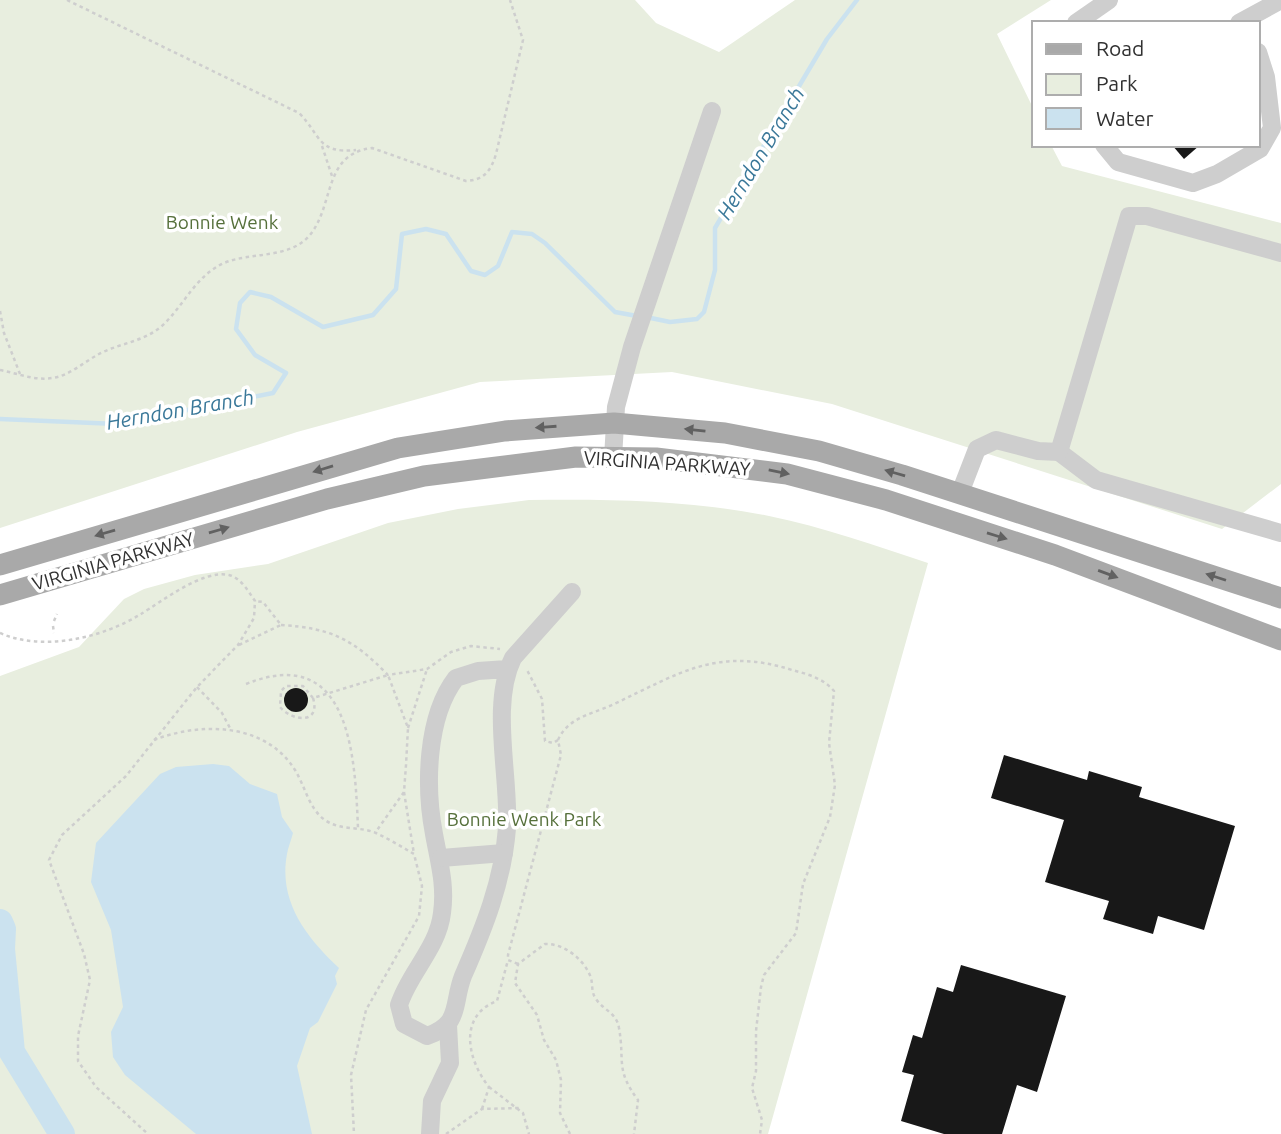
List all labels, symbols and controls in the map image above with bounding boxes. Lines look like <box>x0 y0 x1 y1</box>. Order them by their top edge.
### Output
legend <box>1032 21 1260 147</box>
text: Road <box>1096 36 1144 60</box>
text: Park <box>1096 71 1138 95</box>
water label: Herndon Branch <box>711 83 809 223</box>
text: Water <box>1096 106 1154 130</box>
park label: Bonnie Wenk <box>166 211 279 233</box>
water label: Herndon Branch <box>104 384 256 434</box>
one-way arrow <box>535 422 557 433</box>
one-way arrow <box>684 425 706 436</box>
street label: VIRGINIA PARKWAY <box>583 446 751 480</box>
one-way arrow <box>312 464 333 475</box>
one-way arrow <box>768 467 790 478</box>
one-way arrow <box>884 467 905 477</box>
one-way arrow <box>208 524 230 535</box>
street label: VIRGINIA PARKWAY <box>30 527 196 595</box>
one-way arrow <box>94 529 115 539</box>
one-way arrow <box>986 532 1007 542</box>
one-way arrow <box>1097 569 1118 580</box>
one-way arrow <box>1205 571 1226 582</box>
park label: Bonnie Wenk Park <box>447 808 602 830</box>

